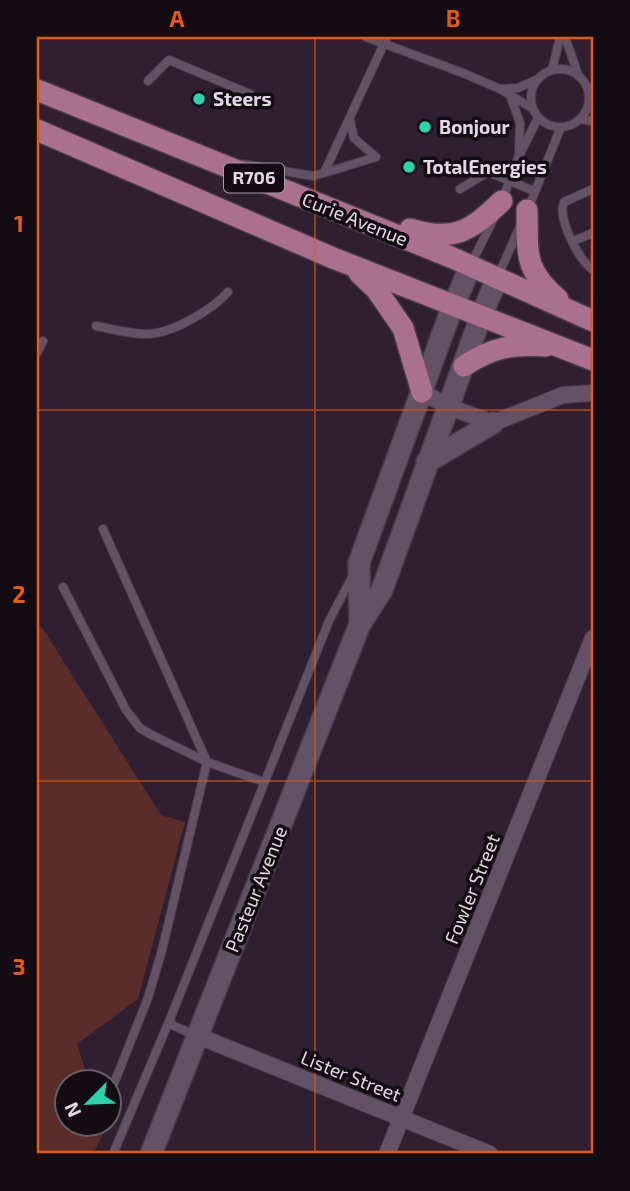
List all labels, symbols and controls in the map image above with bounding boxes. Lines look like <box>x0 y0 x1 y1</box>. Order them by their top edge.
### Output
text: A <box>169 4 185 32</box>
text: B <box>446 4 460 32</box>
place label: Steers <box>213 87 272 110</box>
marker: Steers <box>191 91 207 107</box>
place label: Bonjour <box>439 115 510 138</box>
marker: Bonjour <box>417 119 433 135</box>
place label: TotalEnergies <box>423 155 547 178</box>
marker: TotalEnergies <box>401 159 417 175</box>
road number: R706 <box>224 163 284 192</box>
street label: Curie Avenue <box>299 187 411 250</box>
text: 1 <box>14 209 24 237</box>
text: 2 <box>12 580 26 608</box>
street label: Pasteur Avenue <box>220 822 291 955</box>
street label: Fowler Street <box>439 831 504 947</box>
text: 3 <box>12 952 26 980</box>
street label: Lister Street <box>298 1045 405 1106</box>
north arrow <box>52 1068 122 1138</box>
text: N <box>59 1099 85 1121</box>

